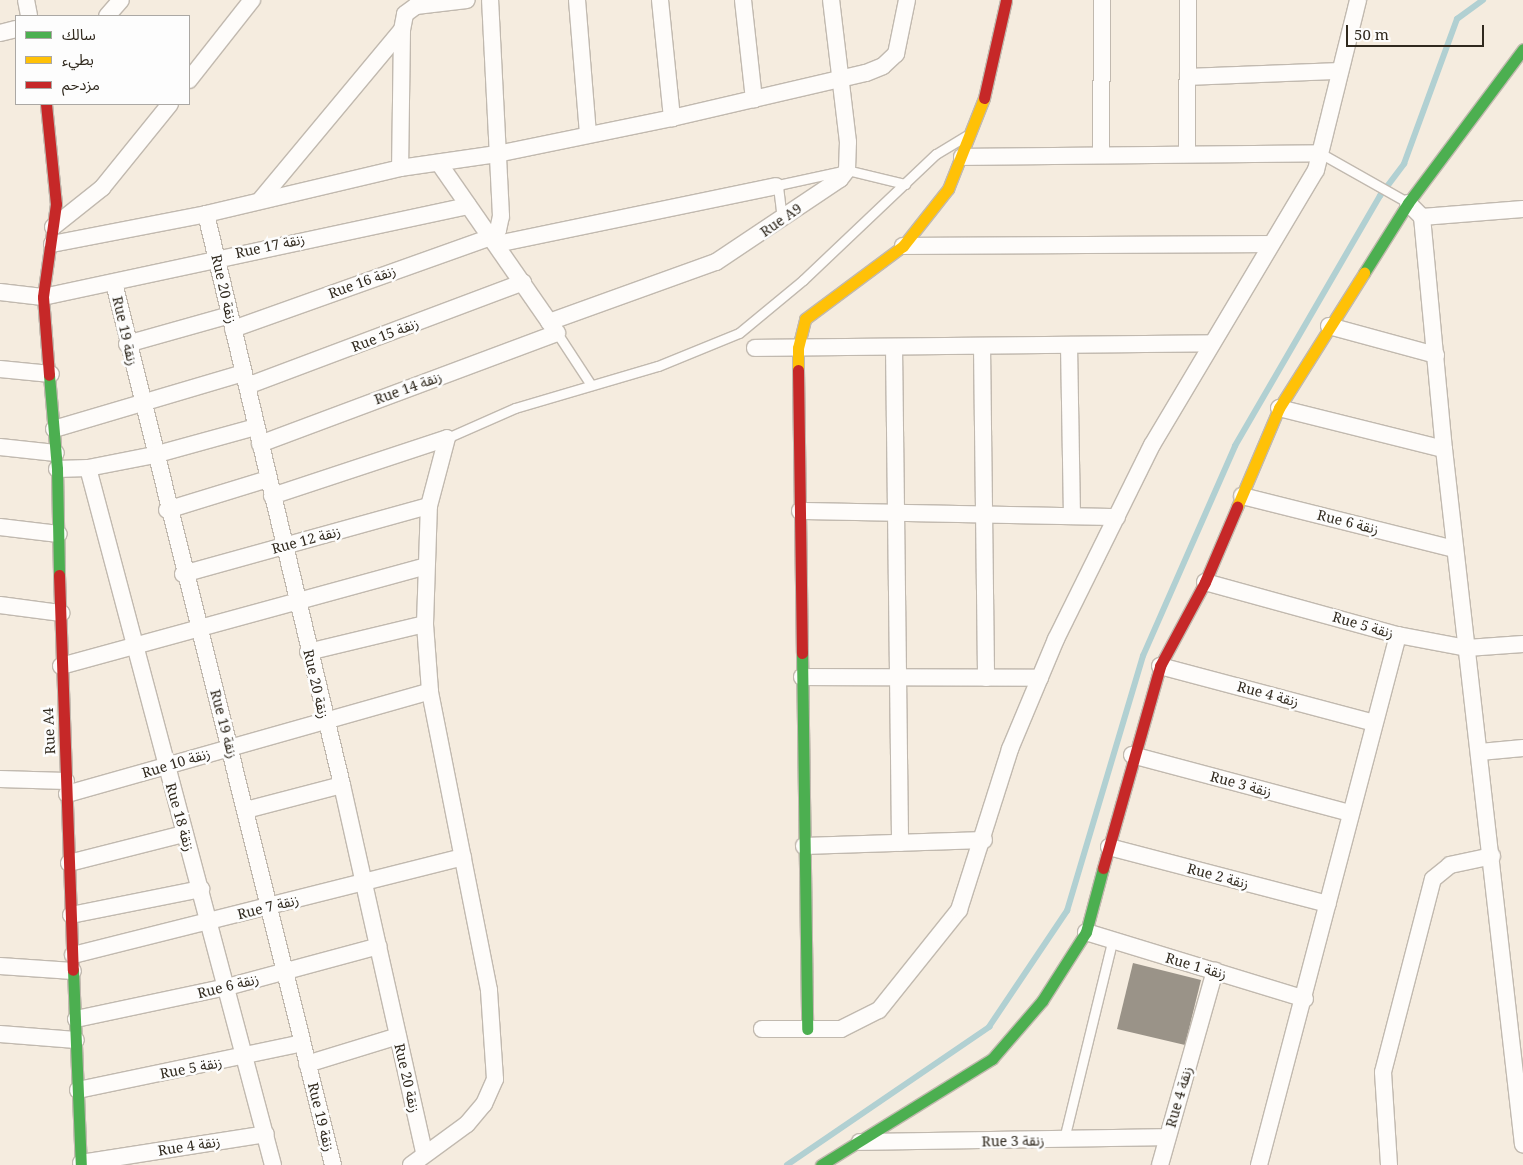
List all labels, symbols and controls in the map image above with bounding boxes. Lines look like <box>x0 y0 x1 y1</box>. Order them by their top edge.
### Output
legend <box>15 15 190 105</box>
scale bar <box>1348 15 1486 47</box>
text: سالك <box>62 24 96 44</box>
text: 50 m <box>1354 24 1389 44</box>
text: بطيء <box>62 49 94 69</box>
text: مزدحم <box>62 74 100 94</box>
street label: Rue A9 <box>757 200 805 240</box>
street label: Rue 17 زنقة <box>234 230 306 262</box>
street label: Rue 20 زنقة <box>208 253 240 325</box>
street label: Rue 16 زنقة <box>326 262 398 302</box>
street label: Rue 19 زنقة <box>109 295 141 367</box>
street label: Rue 15 زنقة <box>349 314 421 356</box>
street label: Rue 14 زنقة <box>372 368 444 408</box>
street label: Rue 6 زنقة <box>1315 506 1381 538</box>
street label: Rue 12 زنقة <box>270 523 342 557</box>
street label: Rue 5 زنقة <box>1330 608 1396 642</box>
street label: Rue 20 زنقة <box>300 648 332 720</box>
street label: Rue 4 زنقة <box>1235 678 1301 710</box>
street label: Rue 19 زنقة <box>207 688 241 760</box>
street label: Rue A4 <box>39 707 59 755</box>
street label: Rue 10 زنقة <box>140 745 212 781</box>
street label: Rue 3 زنقة <box>1208 768 1274 800</box>
street label: Rue 18 زنقة <box>162 781 198 853</box>
street label: Rue 2 زنقة <box>1185 860 1251 892</box>
street label: Rue 7 زنقة <box>235 891 301 923</box>
street label: Rue 1 زنقة <box>1163 949 1229 983</box>
street label: Rue 6 زنقة <box>195 970 261 1002</box>
street label: Rue 20 زنقة <box>391 1042 423 1114</box>
street label: Rue 5 زنقة <box>159 1054 223 1082</box>
street label: Rue 4 زنقة <box>1162 1064 1196 1130</box>
street label: Rue 19 زنقة <box>304 1081 338 1153</box>
street label: Rue 3 زنقة <box>981 1132 1045 1150</box>
street label: Rue 4 زنقة <box>157 1133 221 1159</box>

